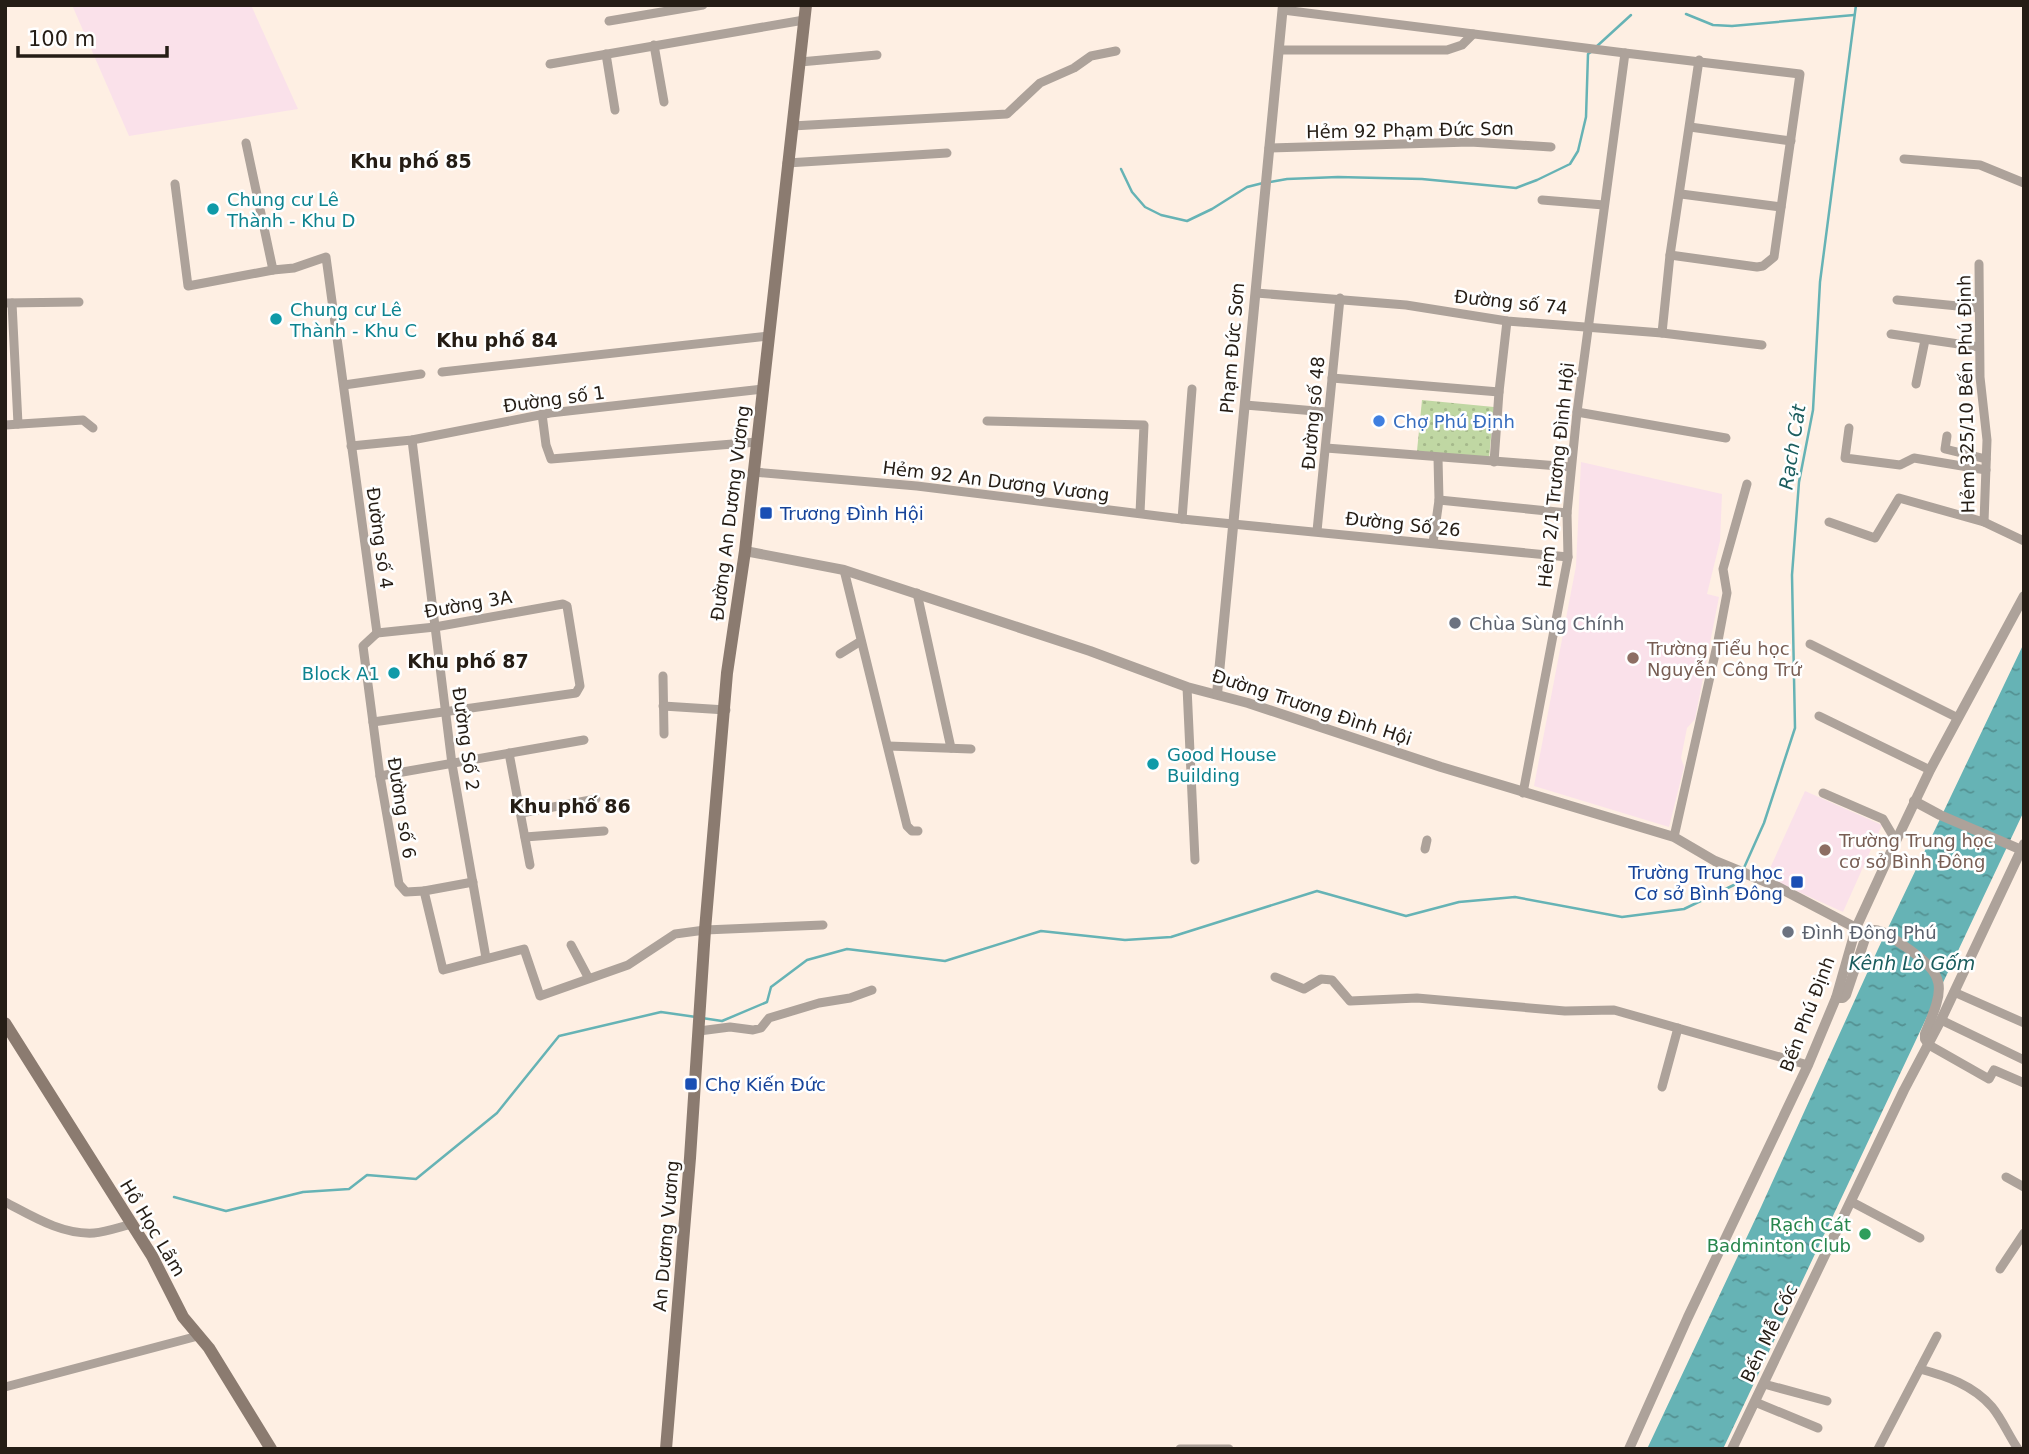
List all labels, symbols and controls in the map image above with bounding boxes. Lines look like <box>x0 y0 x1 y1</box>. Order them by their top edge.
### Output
scale bar <box>18 14 166 58</box>
text: 100 m <box>28 27 95 51</box>
street label: Hẻm 92 Phạm Đức Sơn <box>1306 118 1514 142</box>
district label: Khu phố 85 <box>350 150 472 172</box>
place label: Chung cư Lê Thành - Khu D <box>226 189 355 231</box>
marker: Chung cư Lê Thành - Khu D <box>205 201 221 217</box>
street label: Hẻm 325/10 Bến Phú Định <box>1953 275 1979 513</box>
street label: Phạm Đức Sơn <box>1216 282 1248 414</box>
street label: Đường số 74 <box>1453 286 1569 318</box>
place label: Chung cư Lê Thành - Khu C <box>289 299 417 341</box>
marker: Chung cư Lê Thành - Khu C <box>268 311 284 327</box>
district label: Khu phố 84 <box>436 329 558 351</box>
street label: Đường số 48 <box>1298 355 1328 471</box>
street label: Hẻm 2/1 Trương Đình Hội <box>1534 361 1578 589</box>
street label: Đường số 1 <box>502 381 606 417</box>
water label: Rạch Cát <box>1774 401 1810 491</box>
street label: Đường An Dương Vương <box>706 404 754 622</box>
place label: Chợ Phú Định <box>1393 411 1515 432</box>
marker: Chợ Phú Định <box>1371 413 1387 429</box>
street label: Hẻm 92 An Dương Vương <box>881 457 1111 505</box>
street label: Đường số 4 <box>362 486 398 590</box>
place label: Trương Đình Hội <box>779 503 924 524</box>
marker: Trương Đình Hội <box>758 505 774 521</box>
street label: Đường Số 26 <box>1344 507 1462 541</box>
street label: Đường 3A <box>422 586 514 622</box>
place label: Chùa Sùng Chính <box>1469 613 1624 634</box>
marker: Chùa Sùng Chính <box>1447 615 1463 631</box>
place label: Trường Tiểu học Nguyễn Công Trứ <box>1646 638 1803 680</box>
district label: Khu phố 87 <box>407 650 529 672</box>
marker: Trường Tiểu học Nguyễn Công Trứ <box>1625 650 1641 666</box>
place label: Block A1 <box>302 663 380 684</box>
marker: Block A1 <box>386 665 402 681</box>
street label: Đường Trương Đình Hội <box>1210 665 1414 749</box>
street label: Đường Số 2 <box>448 686 484 792</box>
place label: Good House Building <box>1167 744 1277 786</box>
street label: Đường số 6 <box>384 756 420 860</box>
marker: Good House Building <box>1145 756 1161 772</box>
district label: Khu phố 86 <box>509 795 631 817</box>
place label: Trường Trung học cơ sở Bình Đông <box>1838 830 1994 872</box>
marker: Trường Trung học cơ sở Bình Đông <box>1817 842 1833 858</box>
place label: Trường Trung học Cơ sở Bình Đông <box>1627 862 1783 904</box>
marker: Trường Trung học Cơ sở Bình Đông <box>1789 874 1805 890</box>
place label: Đình Đông Phú <box>1802 922 1937 943</box>
marker: Đình Đông Phú <box>1780 924 1796 940</box>
water label: Kênh Lò Gốm <box>1849 952 1975 974</box>
street label: Bến Phú Định <box>1775 953 1839 1075</box>
place label: Chợ Kiến Đức <box>705 1074 826 1095</box>
marker: Chợ Kiến Đức <box>683 1076 699 1092</box>
street label: An Dương Vương <box>649 1159 683 1313</box>
street label: Hồ Học Lãm <box>116 1176 190 1280</box>
place label: Rạch Cát Badminton Club <box>1707 1214 1851 1256</box>
marker: Rạch Cát Badminton Club <box>1857 1226 1873 1242</box>
street label: Bến Mễ Cốc <box>1736 1281 1802 1385</box>

